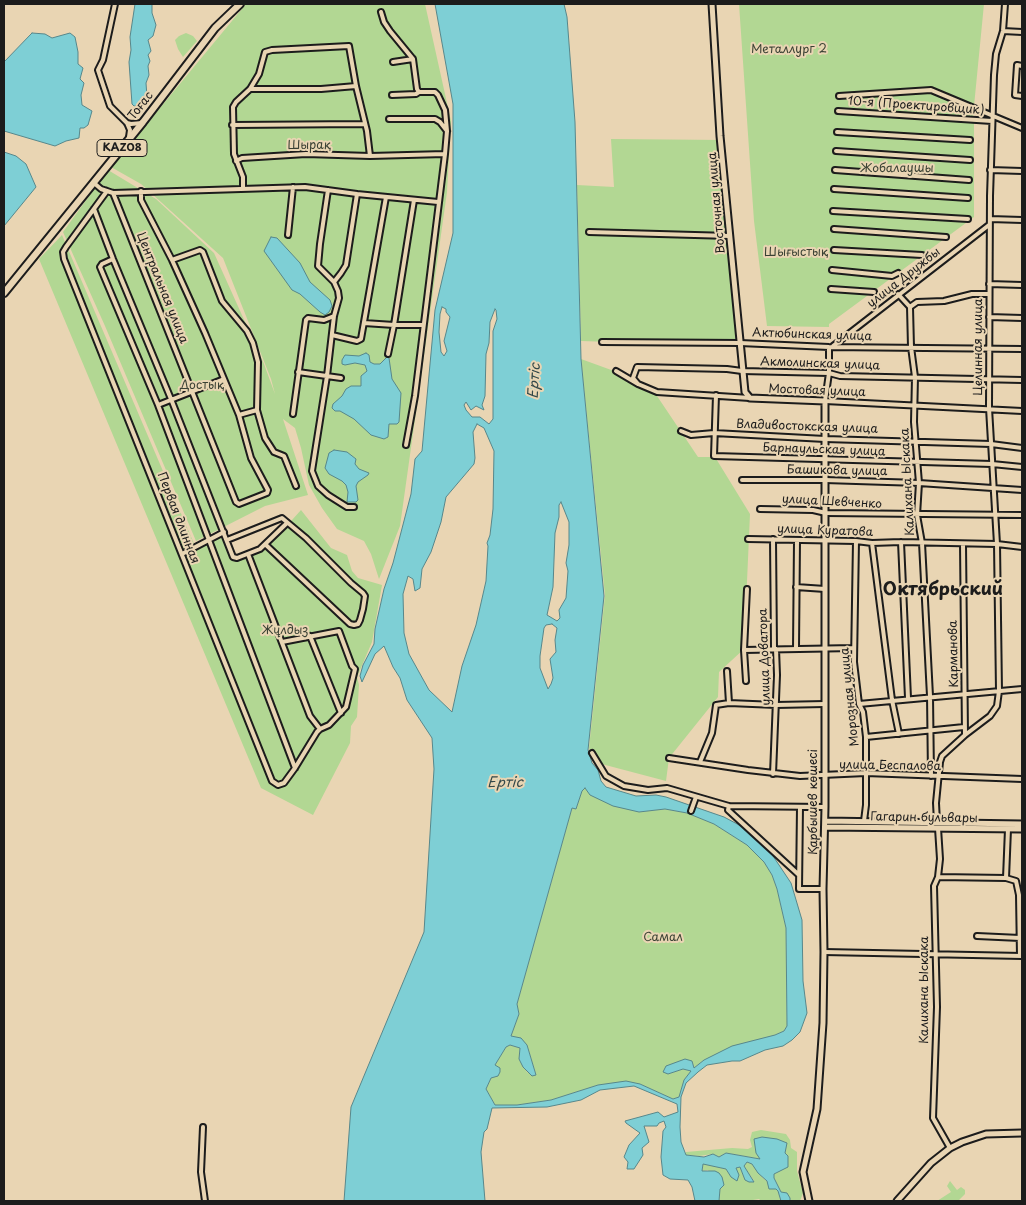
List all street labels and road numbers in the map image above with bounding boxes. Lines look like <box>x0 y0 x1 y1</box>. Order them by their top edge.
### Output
street label: Тоғас <box>125 89 157 123</box>
street label: 10-я (Проектировщик) <box>847 94 985 118</box>
road number: KAZ08 <box>97 140 147 156</box>
street label: Восточная улица <box>705 152 729 254</box>
street label: Центральная улица <box>133 230 191 346</box>
street label: улица Дружбы <box>865 245 943 311</box>
street label: Целинная улица <box>972 298 986 396</box>
street label: Актюбинская улица <box>752 326 872 344</box>
street label: Акмолинская улица <box>760 355 880 373</box>
street label: Мостовая улица <box>768 382 866 400</box>
street label: Владивостокская улица <box>736 417 878 437</box>
street label: Калихана Ыскака <box>898 428 918 536</box>
street label: Барнаульская улица <box>762 441 886 459</box>
street label: Башикова улица <box>787 463 887 479</box>
street label: Первая длинная <box>154 470 202 566</box>
street label: улица Шевченко <box>782 492 882 512</box>
street label: улица Куратова <box>777 522 873 540</box>
street label: улица Доватора <box>756 608 774 706</box>
street label: Карманова <box>946 620 962 688</box>
street label: Морозная улица <box>838 647 862 747</box>
street label: Қарбышев көшесі <box>807 749 821 855</box>
street label: улица Беспалова <box>839 758 941 774</box>
street label: Гагарин бульвары <box>870 810 978 826</box>
street label: Калихана Ыскака <box>918 936 932 1044</box>

